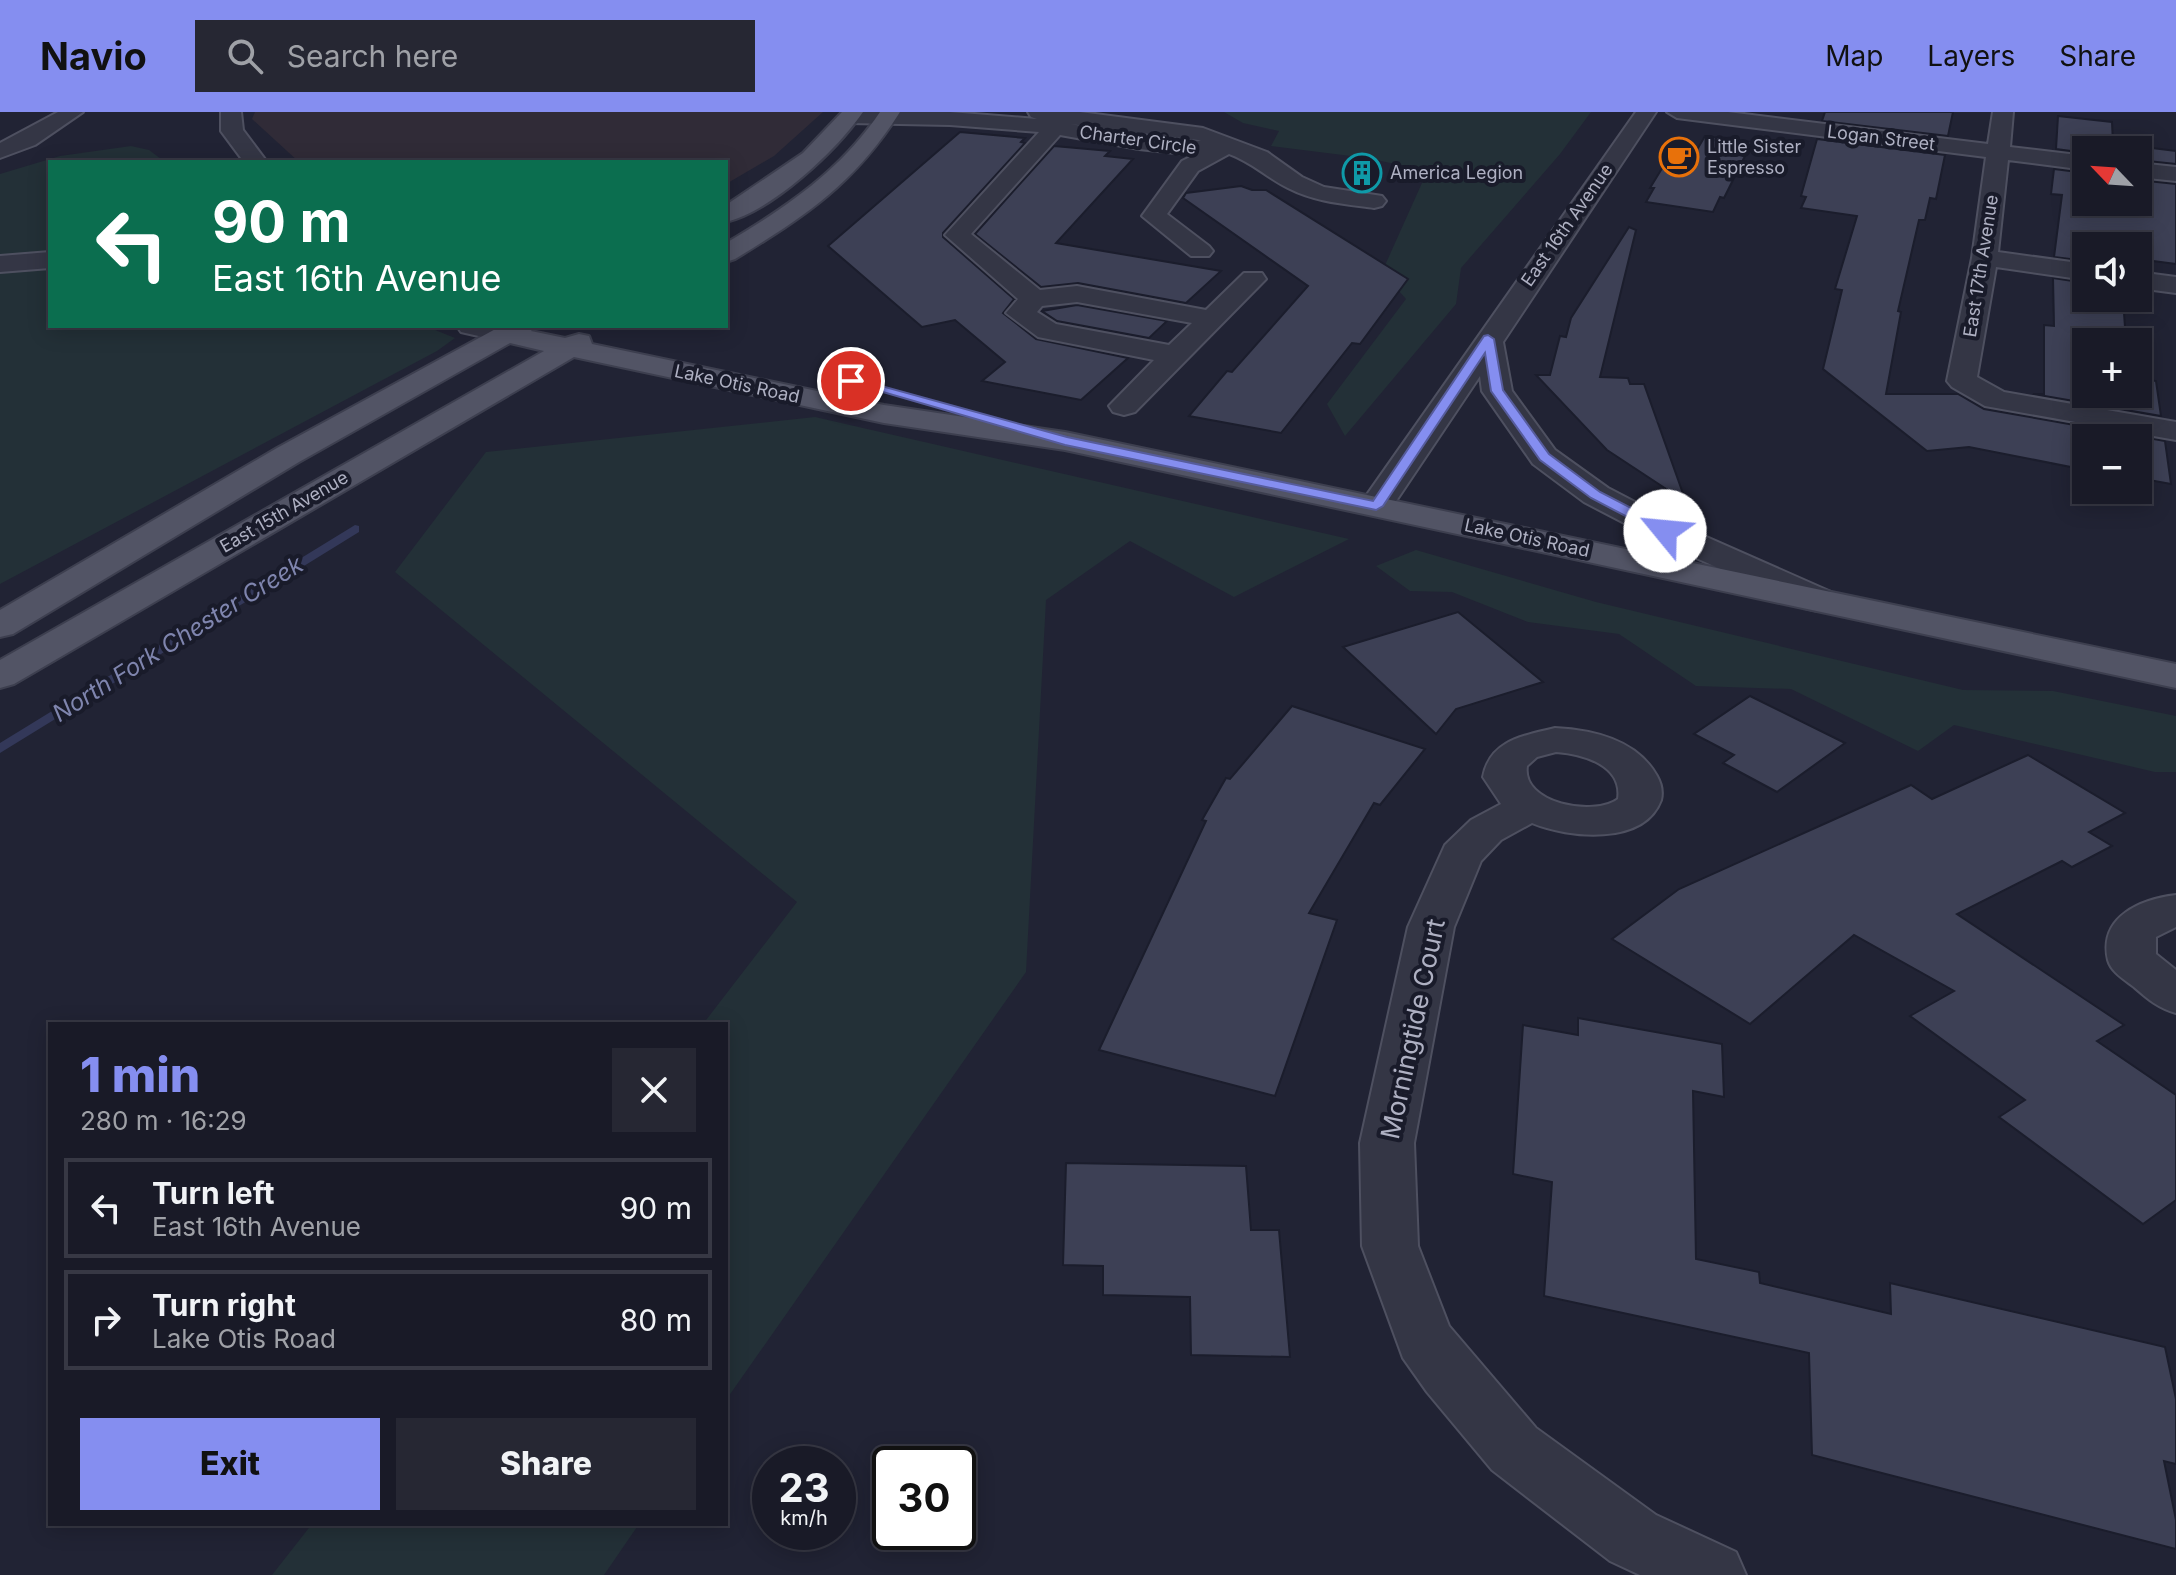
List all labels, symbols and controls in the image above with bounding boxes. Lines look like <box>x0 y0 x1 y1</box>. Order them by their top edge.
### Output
search box <box>195 20 755 92</box>
text: Navio <box>40 33 147 79</box>
icon: search <box>223 34 267 78</box>
text: Search here <box>287 38 458 74</box>
text: Map <box>1825 39 1883 73</box>
text: Layers <box>1927 39 2015 73</box>
text: Share <box>2059 39 2136 73</box>
street label: Logan Street <box>1826 120 1936 155</box>
street label: Charter Circle <box>1078 121 1198 158</box>
cafe icon: Little Sister Espresso <box>1658 136 1700 178</box>
place label: Little Sister Espresso <box>1707 136 1801 178</box>
north arrow <box>2072 136 2152 216</box>
map controls <box>2072 136 2152 504</box>
building icon: America Legion <box>1341 152 1383 194</box>
street label: East 16th Avenue <box>1516 159 1617 290</box>
place label: America Legion <box>1390 162 1523 183</box>
text: 90 m <box>212 188 351 256</box>
icon: left <box>80 192 184 296</box>
street label: East 17th Avenue <box>1959 193 2002 339</box>
button: sound <box>2072 232 2152 312</box>
text: East 16th Avenue <box>212 256 501 300</box>
button: + <box>2072 328 2152 408</box>
pin <box>817 347 885 415</box>
icon: arrive <box>829 359 873 403</box>
street label: Lake Otis Road <box>673 360 802 407</box>
button: − <box>2072 424 2152 504</box>
street label: East 15th Avenue <box>216 466 352 557</box>
position arrow <box>1623 489 1707 573</box>
street label: Lake Otis Road <box>1463 514 1592 561</box>
water label: North Fork Chester Creek <box>47 549 309 728</box>
street label: Morningtide Court <box>1374 916 1451 1142</box>
text: 1 min <box>80 1045 200 1104</box>
button: close <box>612 1048 696 1132</box>
text: 280 m · 16:29 <box>80 1105 247 1136</box>
text: Turn left <box>152 1175 274 1211</box>
icon: left <box>84 1186 128 1230</box>
text: 90 m <box>620 1190 692 1226</box>
text: East 16th Avenue <box>152 1211 361 1242</box>
text: Turn right <box>152 1287 296 1323</box>
icon: right <box>84 1298 128 1342</box>
text: 80 m <box>620 1302 692 1338</box>
text: Lake Otis Road <box>152 1323 336 1354</box>
button: Exit <box>80 1418 380 1510</box>
button: Share <box>396 1418 696 1510</box>
speed limit sign: 30 <box>872 1446 976 1550</box>
text: 23 <box>778 1463 830 1512</box>
text: km/h <box>780 1506 828 1530</box>

